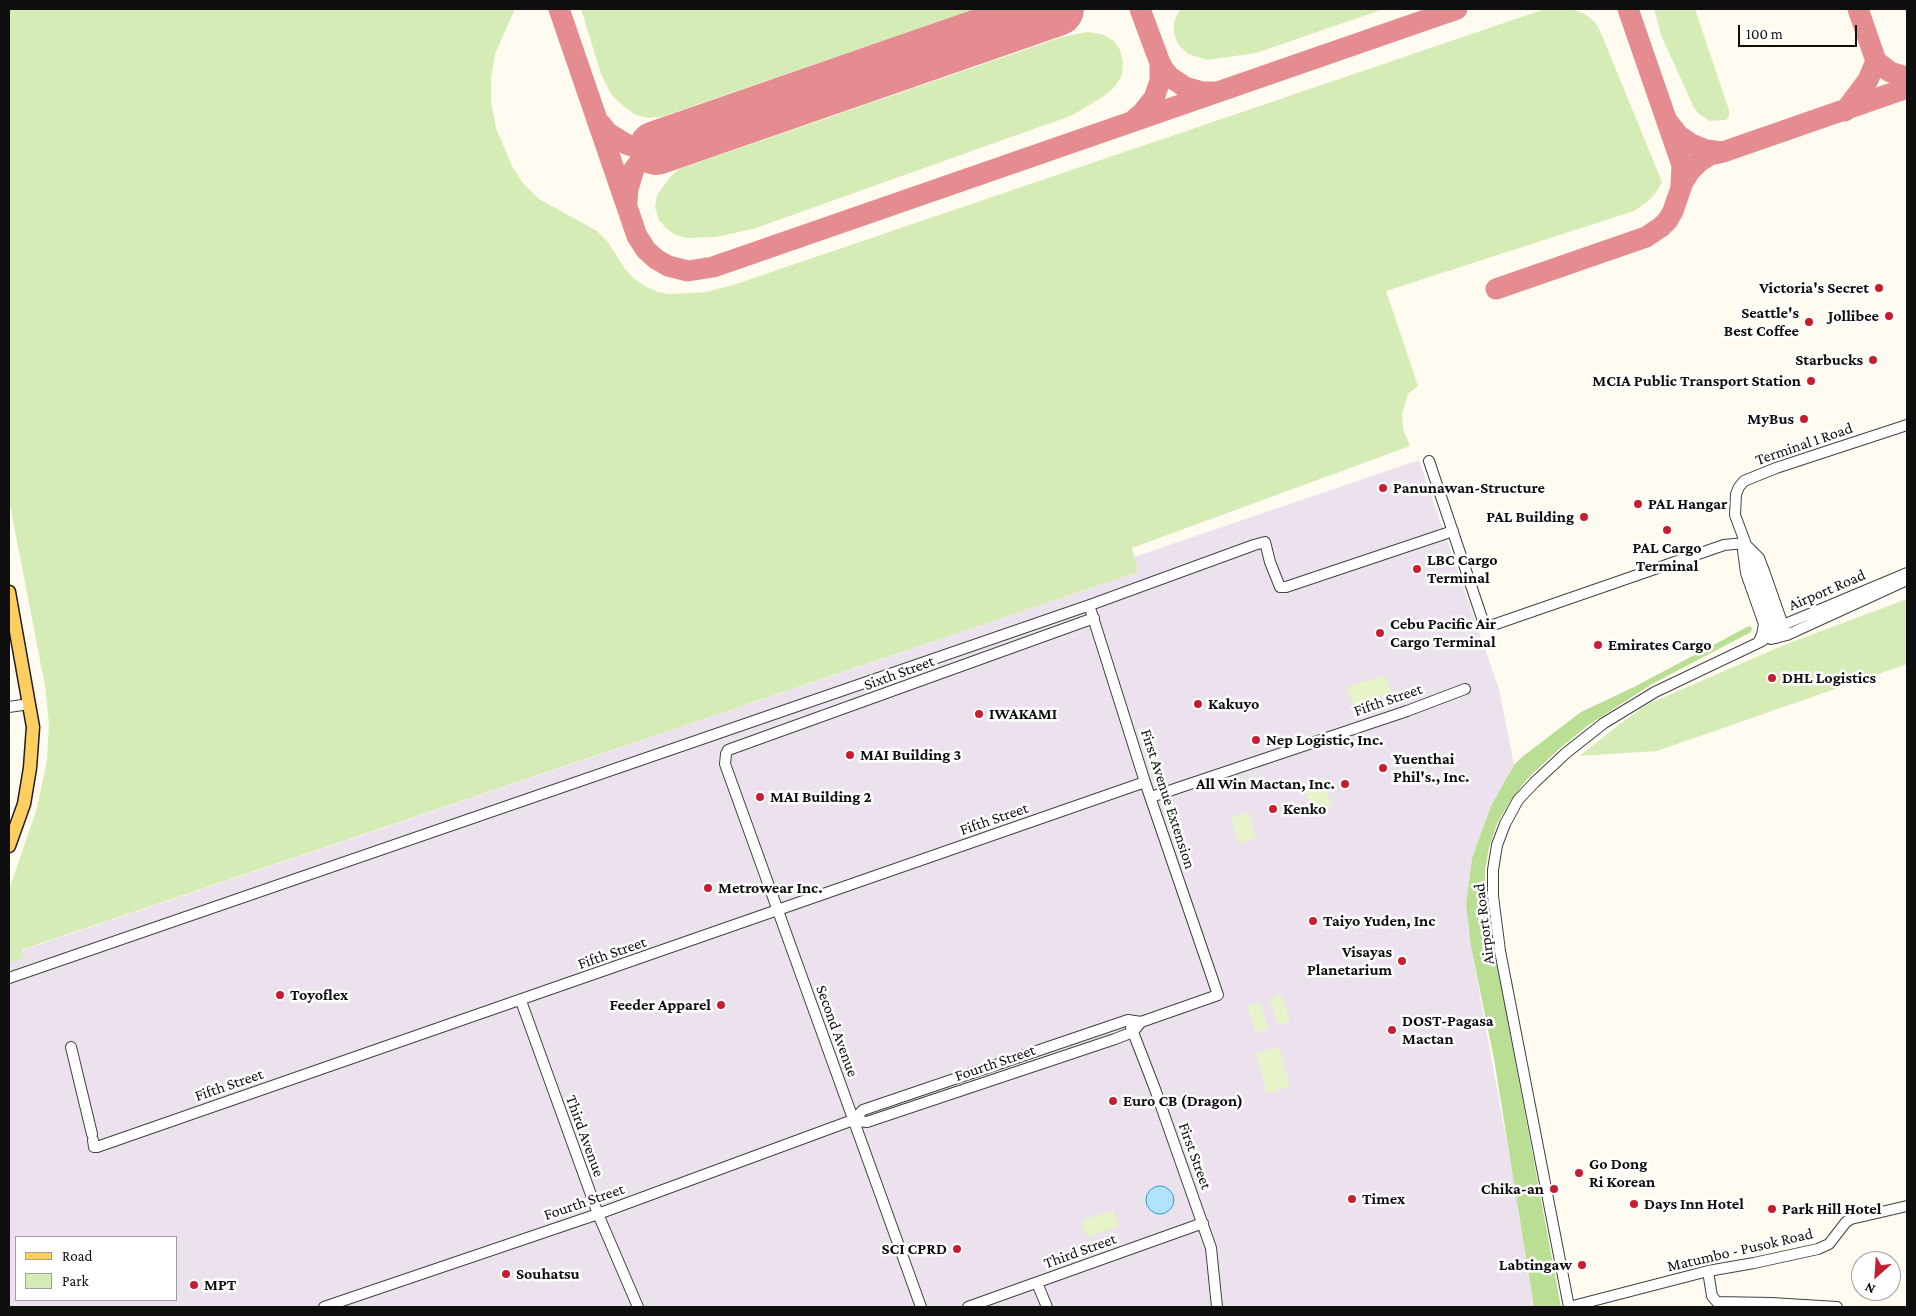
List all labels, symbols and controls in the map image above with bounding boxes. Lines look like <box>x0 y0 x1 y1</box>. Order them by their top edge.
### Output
scale bar <box>1741 15 1860 47</box>
text: 100 m <box>1746 26 1783 42</box>
place label: Victoria's Secret <box>1759 278 1869 298</box>
marker: Victoria's Secret <box>1873 282 1885 294</box>
place label: Seattle's Best Coffee <box>1724 303 1799 341</box>
place label: Jollibee <box>1828 306 1879 326</box>
marker: Jollibee <box>1883 310 1895 322</box>
marker: Seattle's Best Coffee <box>1803 316 1815 328</box>
place label: Starbucks <box>1795 350 1863 370</box>
marker: Starbucks <box>1867 354 1879 366</box>
place label: MCIA Public Transport Station <box>1592 371 1801 391</box>
marker: MCIA Public Transport Station <box>1805 375 1817 387</box>
place label: MyBus <box>1747 409 1794 429</box>
marker: MyBus <box>1798 413 1810 425</box>
street label: Terminal 1 Road <box>1753 418 1855 470</box>
place label: Panunawan-Structure <box>1393 478 1545 498</box>
marker: Panunawan-Structure <box>1377 482 1389 494</box>
place label: PAL Hangar <box>1648 494 1727 514</box>
marker: PAL Hangar <box>1632 498 1644 510</box>
place label: PAL Building <box>1486 507 1574 527</box>
marker: PAL Building <box>1578 511 1590 523</box>
marker: PAL Cargo Terminal <box>1661 524 1673 536</box>
place label: PAL Cargo Terminal <box>1632 538 1702 576</box>
place label: LBC Cargo Terminal <box>1427 550 1498 588</box>
marker: LBC Cargo Terminal <box>1411 563 1423 575</box>
street label: Airport Road <box>1786 565 1868 615</box>
place label: Cebu Pacific Air Cargo Terminal <box>1390 614 1496 652</box>
marker: Cebu Pacific Air Cargo Terminal <box>1374 627 1386 639</box>
place label: Emirates Cargo <box>1608 635 1712 655</box>
marker: Emirates Cargo <box>1592 639 1604 651</box>
street label: Sixth Street <box>861 651 937 695</box>
place label: DHL Logistics <box>1782 668 1876 688</box>
marker: DHL Logistics <box>1766 672 1778 684</box>
street label: Fifth Street <box>1351 679 1425 721</box>
place label: Kakuyo <box>1208 694 1259 714</box>
marker: Kakuyo <box>1192 698 1204 710</box>
place label: IWAKAMI <box>989 704 1057 724</box>
marker: IWAKAMI <box>973 708 985 720</box>
street label: First Avenue Extension <box>1136 727 1200 871</box>
place label: Nep Logistic, Inc. <box>1266 730 1384 750</box>
marker: Nep Logistic, Inc. <box>1250 734 1262 746</box>
place label: MAI Building 3 <box>860 745 961 765</box>
marker: MAI Building 3 <box>844 749 856 761</box>
place label: Yuenthai Phil's., Inc. <box>1393 749 1470 787</box>
marker: Yuenthai Phil's., Inc. <box>1377 762 1389 774</box>
place label: All Win Mactan, Inc. <box>1196 774 1335 794</box>
marker: All Win Mactan, Inc. <box>1339 778 1351 790</box>
place label: MAI Building 2 <box>770 787 872 807</box>
marker: MAI Building 2 <box>754 791 766 803</box>
street label: Fifth Street <box>957 798 1031 840</box>
place label: Kenko <box>1283 799 1326 819</box>
marker: Kenko <box>1267 803 1279 815</box>
place label: Metrowear Inc. <box>718 878 823 898</box>
marker: Metrowear Inc. <box>702 882 714 894</box>
street label: Airport Road <box>1469 882 1499 966</box>
place label: Taiyo Yuden, Inc <box>1323 911 1435 931</box>
marker: Taiyo Yuden, Inc <box>1307 915 1319 927</box>
street label: Fifth Street <box>575 932 649 974</box>
place label: Visayas Planetarium <box>1307 942 1392 980</box>
marker: Visayas Planetarium <box>1396 955 1408 967</box>
street label: Second Avenue <box>812 983 862 1079</box>
place label: Toyoflex <box>290 985 348 1005</box>
marker: Toyoflex <box>274 989 286 1001</box>
place label: Feeder Apparel <box>610 995 711 1015</box>
marker: Feeder Apparel <box>715 999 727 1011</box>
place label: DOST-Pagasa Mactan <box>1402 1011 1494 1049</box>
marker: DOST-Pagasa Mactan <box>1386 1024 1398 1036</box>
street label: Fourth Street <box>952 1040 1038 1086</box>
street label: Fifth Street <box>192 1064 266 1106</box>
place label: Euro CB (Dragon) <box>1123 1091 1243 1111</box>
street label: Third Avenue <box>561 1093 609 1179</box>
marker: Euro CB (Dragon) <box>1107 1095 1119 1107</box>
street label: First Street <box>1174 1120 1216 1192</box>
place label: Go Dong Ri Korean <box>1589 1154 1655 1192</box>
marker: Go Dong Ri Korean <box>1573 1167 1585 1179</box>
street label: Fourth Street <box>541 1179 627 1225</box>
place label: Chika-an <box>1481 1179 1544 1199</box>
marker: Chika-an <box>1548 1183 1560 1195</box>
place label: Timex <box>1362 1189 1405 1209</box>
marker: Timex <box>1346 1193 1358 1205</box>
place label: Days Inn Hotel <box>1644 1194 1744 1214</box>
marker: Days Inn Hotel <box>1628 1198 1640 1210</box>
place label: Park Hill Hotel <box>1782 1199 1881 1219</box>
marker: Park Hill Hotel <box>1766 1203 1778 1215</box>
street label: Matumbo - Pusok Road <box>1665 1224 1815 1276</box>
street label: Third Street <box>1041 1229 1119 1273</box>
legend <box>15 1236 178 1301</box>
place label: SCI CPRD <box>881 1239 947 1259</box>
marker: SCI CPRD <box>951 1243 963 1255</box>
text: Road <box>62 1248 92 1264</box>
north arrow <box>1851 1251 1901 1301</box>
place label: Labtingaw <box>1499 1255 1572 1275</box>
marker: Labtingaw <box>1576 1259 1588 1271</box>
place label: Souhatsu <box>516 1264 580 1284</box>
marker: Souhatsu <box>500 1268 512 1280</box>
text: Park <box>62 1273 89 1289</box>
place label: MPT <box>204 1275 236 1295</box>
marker: MPT <box>188 1279 200 1291</box>
text: N <box>1862 1279 1878 1298</box>

